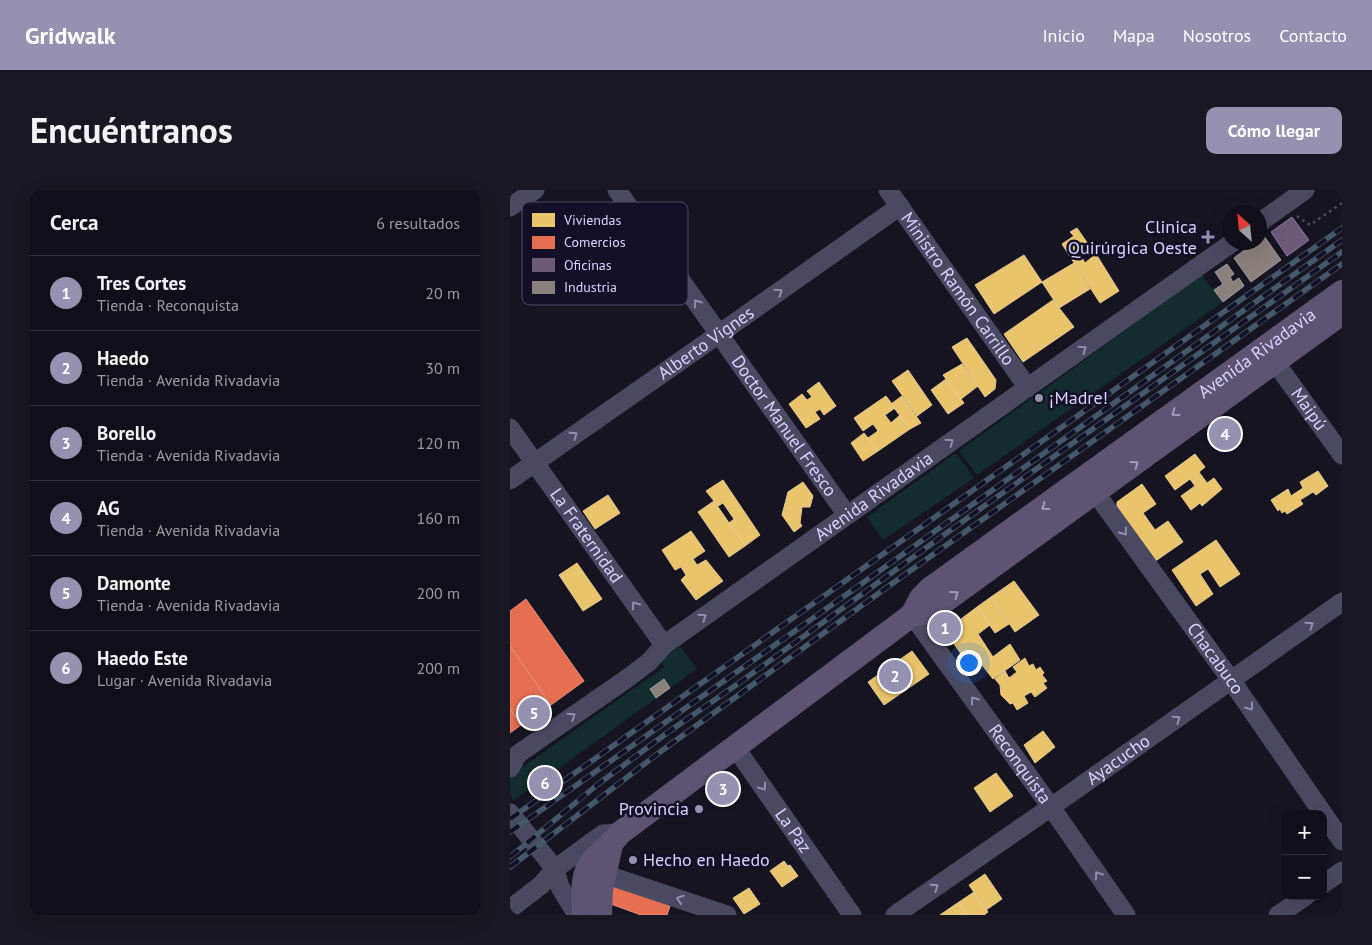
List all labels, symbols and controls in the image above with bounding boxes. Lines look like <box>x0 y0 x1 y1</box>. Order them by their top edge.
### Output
text: Gridwalk <box>25 20 115 51</box>
text: Inicio <box>1042 24 1085 47</box>
text: Mapa <box>1113 24 1155 47</box>
text: Nosotros <box>1183 24 1251 47</box>
text: Contacto <box>1279 24 1347 47</box>
text: Encuéntranos <box>30 107 233 153</box>
button: Cómo llegar <box>1206 107 1342 154</box>
legend <box>522 202 688 305</box>
north arrow <box>1222 205 1267 250</box>
street label: Ministro Ramón Carrillo <box>896 207 1020 370</box>
text: Cerca <box>50 209 99 236</box>
text: Viviendas <box>563 211 621 229</box>
text: 6 resultados <box>376 213 460 233</box>
place label: Clinica Quirúrgica Oeste <box>1068 215 1197 259</box>
marker: Clinica Quirúrgica Oeste <box>1201 230 1215 244</box>
text: Comercios <box>564 233 626 251</box>
text: Oficinas <box>564 256 612 274</box>
text: Tres Cortes <box>97 271 186 295</box>
text: Industria <box>564 278 617 296</box>
text: 1 <box>61 283 71 303</box>
text: 20 m <box>425 283 460 303</box>
one-way arrow <box>773 289 783 298</box>
text: Tienda · Reconquista <box>97 295 239 315</box>
one-way arrow <box>694 300 703 309</box>
street label: Alberto Vignes <box>653 301 758 384</box>
street label: Avenida Rivadavia <box>1193 303 1320 403</box>
text: Haedo <box>97 346 149 370</box>
one-way arrow <box>1077 346 1086 354</box>
street label: Doctor Manuel Fresco <box>727 351 842 501</box>
text: 2 <box>61 358 71 378</box>
text: 30 m <box>425 358 460 378</box>
text: Tienda · Avenida Rivadavia <box>97 370 280 390</box>
street label: Maipú <box>1286 383 1333 435</box>
place label: ¡Madre! <box>1049 386 1108 409</box>
marker: ¡Madre! <box>1033 392 1045 404</box>
one-way arrow <box>1171 407 1181 416</box>
pin: 4 <box>1209 415 1241 453</box>
text: Borello <box>97 421 156 445</box>
one-way arrow <box>568 432 578 441</box>
text: 3 <box>61 433 71 453</box>
text: 120 m <box>417 433 460 453</box>
one-way arrow <box>945 439 954 448</box>
text: Tienda · Avenida Rivadavia <box>97 445 280 465</box>
street label: Avenida Rivadavia <box>810 446 937 546</box>
one-way arrow <box>1129 461 1139 470</box>
street label: La Fraternidad <box>545 483 628 587</box>
text: AG <box>97 496 119 520</box>
one-way arrow <box>1041 501 1051 510</box>
text: 4 <box>61 508 71 528</box>
text: 160 m <box>417 508 460 528</box>
text: Tienda · Avenida Rivadavia <box>97 520 280 540</box>
one-way arrow <box>1118 526 1127 536</box>
text: Damonte <box>97 571 171 595</box>
text: 5 <box>61 583 71 603</box>
text: 200 m <box>417 583 460 603</box>
one-way arrow <box>949 591 959 600</box>
text: Tienda · Avenida Rivadavia <box>97 595 280 615</box>
one-way arrow <box>632 601 641 611</box>
pin: 1 <box>929 609 961 647</box>
one-way arrow <box>697 614 706 622</box>
street label: Chacabuco <box>1182 618 1249 698</box>
one-way arrow <box>1304 622 1313 631</box>
text: Haedo Este <box>97 646 188 670</box>
your location <box>956 650 982 676</box>
pin: 2 <box>879 657 911 695</box>
text: 6 <box>61 658 71 678</box>
text: 200 m <box>417 658 460 678</box>
text: Lugar · Avenida Rivadavia <box>97 670 272 690</box>
pin: 5 <box>518 694 550 732</box>
one-way arrow <box>971 697 979 706</box>
one-way arrow <box>1244 701 1253 710</box>
one-way arrow <box>567 713 576 723</box>
one-way arrow <box>1171 716 1181 725</box>
street label: Reconquista <box>984 719 1057 808</box>
street label: Ayacucho <box>1082 729 1154 790</box>
pin: 6 <box>529 764 561 802</box>
pin: 3 <box>707 770 739 808</box>
one-way arrow <box>757 781 766 791</box>
place label: Provincia <box>619 797 689 820</box>
marker: Provincia <box>693 803 705 815</box>
street label: La Paz <box>770 804 817 857</box>
map controls <box>1282 810 1327 900</box>
button: + <box>1282 810 1327 855</box>
place label: Hecho en Haedo <box>643 848 770 871</box>
marker: Hecho en Haedo <box>627 854 639 866</box>
button: − <box>1282 855 1327 900</box>
one-way arrow <box>1095 871 1104 881</box>
one-way arrow <box>929 884 939 893</box>
one-way arrow <box>677 895 685 905</box>

